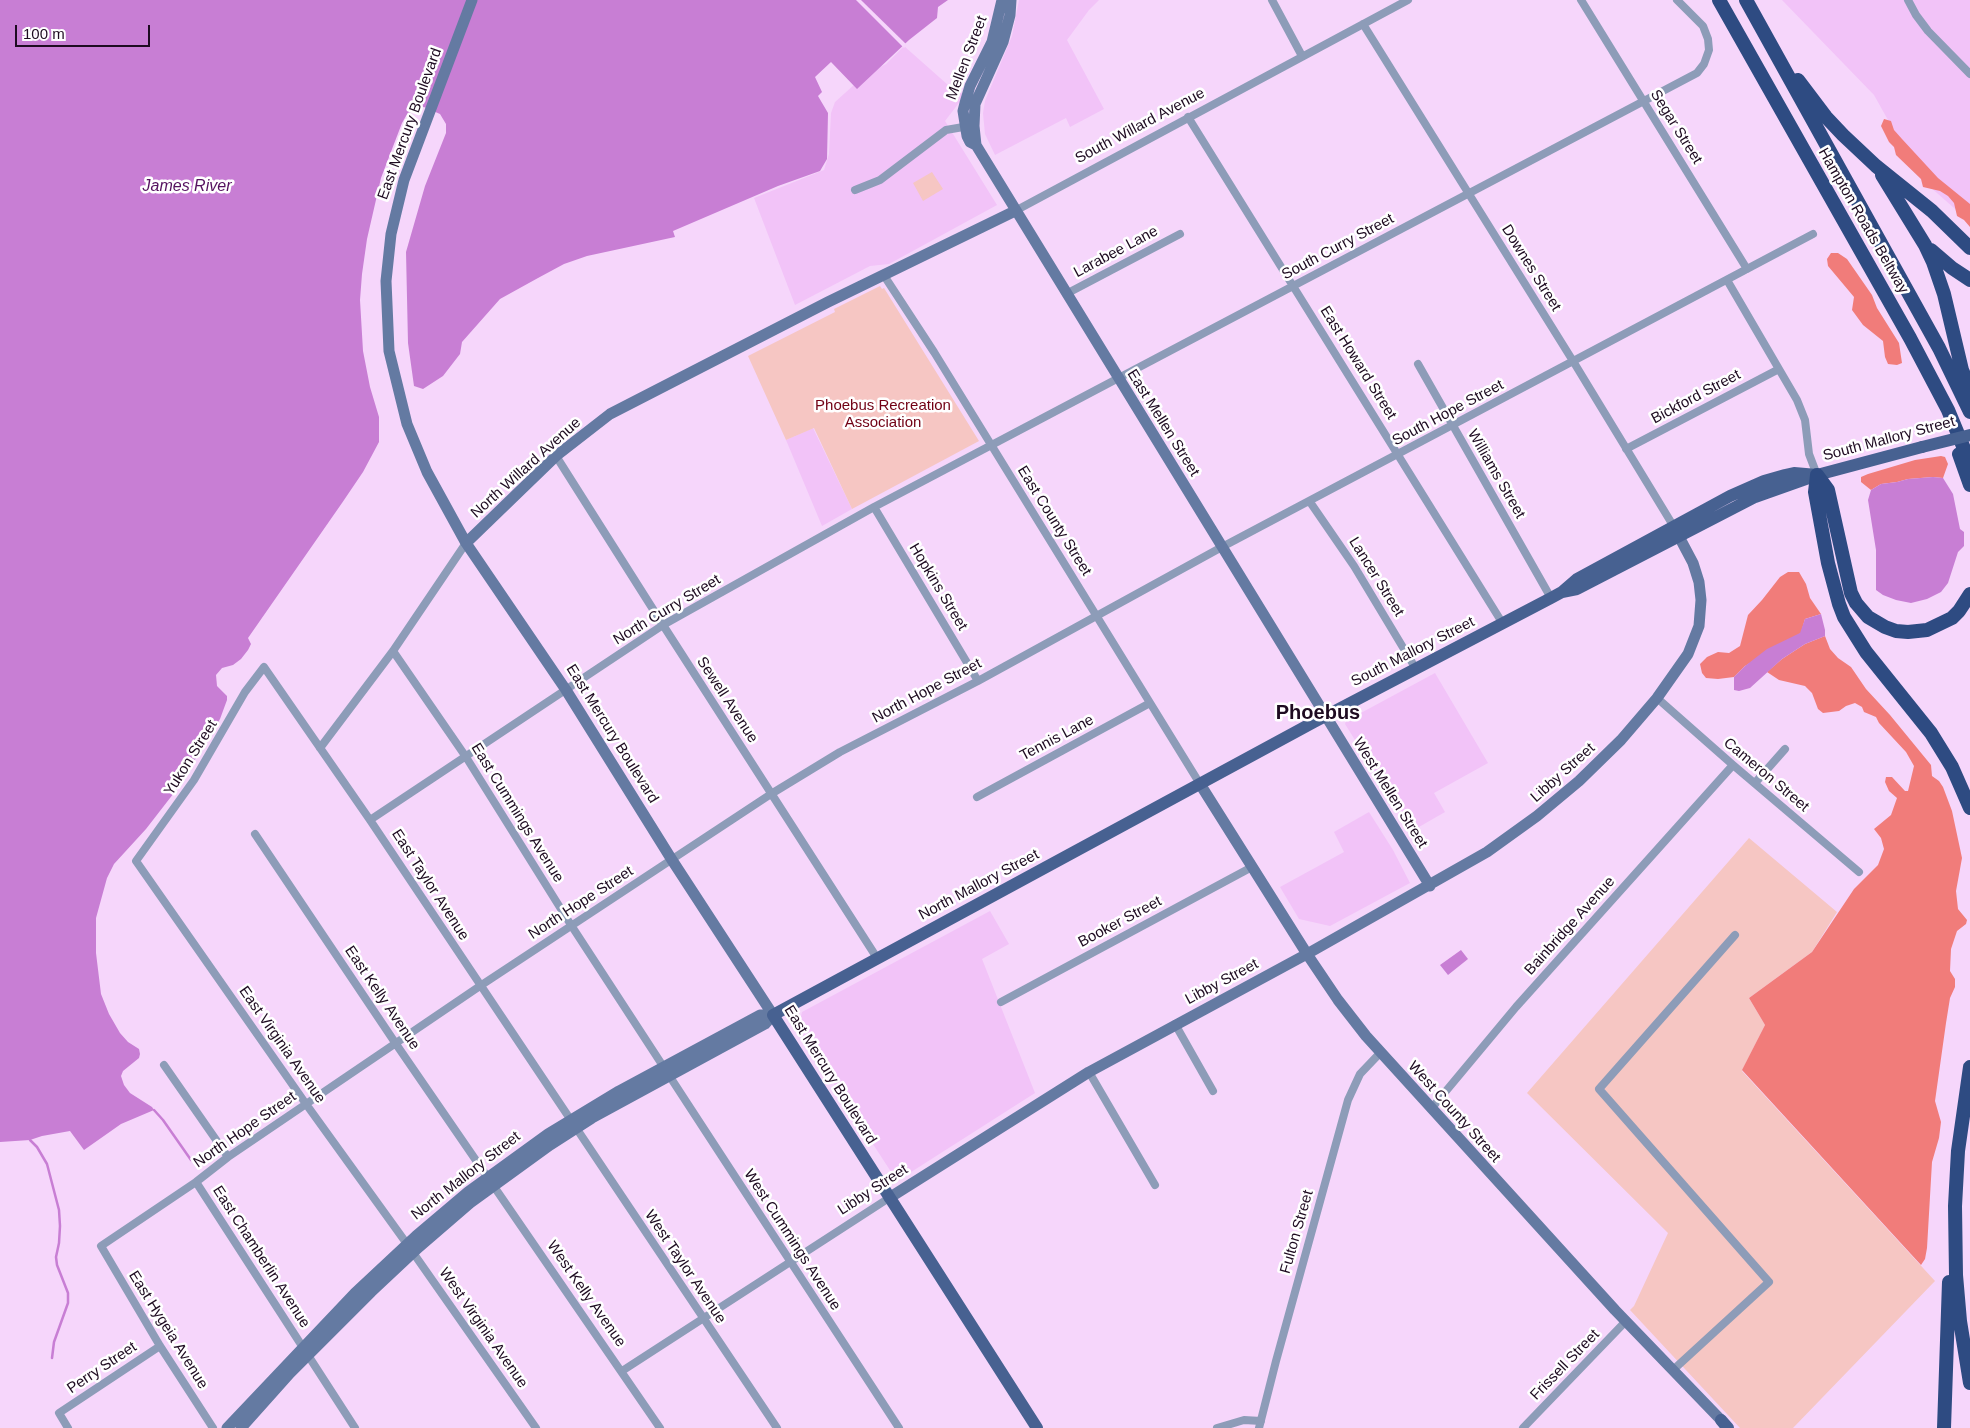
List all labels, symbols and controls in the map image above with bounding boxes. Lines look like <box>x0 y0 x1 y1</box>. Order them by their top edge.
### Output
street label: Mellen Street <box>943 14 991 102</box>
scale bar <box>18 15 152 47</box>
text: 100 m <box>23 25 65 42</box>
street label: East Mercury Boulevard <box>374 46 446 202</box>
street label: South Willard Avenue <box>1072 84 1208 168</box>
street label: Segar Street <box>1646 87 1706 167</box>
street label: Hampton Roads Beltway <box>1814 145 1912 297</box>
water label: James River <box>143 177 231 197</box>
street label: South Curry Street <box>1279 210 1397 284</box>
street label: Larabee Lane <box>1071 222 1161 282</box>
street label: Downes Street <box>1497 222 1565 314</box>
street label: East Howard Street <box>1316 303 1400 423</box>
street label: East Mellen Street <box>1123 366 1203 480</box>
street label: Bickford Street <box>1648 366 1744 428</box>
street label: South Hope Street <box>1389 376 1507 450</box>
park label: Phoebus Recreation Association <box>815 397 951 432</box>
street label: South Mallory Street <box>1821 413 1957 465</box>
street label: North Willard Avenue <box>467 414 585 522</box>
street label: Williams Street <box>1463 426 1529 522</box>
street label: East County Street <box>1013 463 1095 579</box>
street label: Lancer Street <box>1345 534 1407 620</box>
street label: Hopkins Street <box>905 540 971 634</box>
street label: North Curry Street <box>610 571 724 649</box>
street label: South Mallory Street <box>1348 613 1478 691</box>
street label: Sewell Avenue <box>693 654 761 746</box>
street label: North Hope Street <box>869 655 985 727</box>
street label: East Mercury Boulevard <box>562 661 662 807</box>
district label: Phoebus <box>1276 701 1360 725</box>
street label: Tennis Lane <box>1017 711 1097 765</box>
street label: Yukon Street <box>161 717 221 799</box>
street label: Cameron Street <box>1720 734 1812 816</box>
street label: West Mellen Street <box>1349 735 1431 851</box>
street label: East Cummings Avenue <box>467 740 567 886</box>
street label: Libby Street <box>1527 740 1599 806</box>
street label: East Taylor Avenue <box>387 826 473 944</box>
street label: North Mallory Street <box>916 846 1042 924</box>
street label: North Hope Street <box>525 863 637 943</box>
street label: Bainbridge Avenue <box>1521 873 1619 979</box>
street label: Booker Street <box>1075 893 1165 951</box>
street label: East Kelly Avenue <box>341 943 423 1053</box>
street label: Libby Street <box>1182 955 1262 1009</box>
street label: East Virginia Avenue <box>235 983 329 1107</box>
street label: East Mercury Boulevard <box>780 1002 880 1148</box>
street label: West County Street <box>1404 1058 1504 1166</box>
street label: North Hope Street <box>190 1088 300 1172</box>
street label: North Mallory Street <box>408 1128 524 1224</box>
street label: Libby Street <box>835 1161 911 1219</box>
street label: West Cummings Avenue <box>740 1166 844 1314</box>
street label: East Chamberlin Avenue <box>208 1183 314 1331</box>
street label: Fulton Street <box>1277 1188 1317 1276</box>
street label: West Taylor Avenue <box>640 1207 730 1327</box>
street label: West Kelly Avenue <box>543 1237 629 1351</box>
street label: West Virginia Avenue <box>435 1264 531 1392</box>
street label: East Hygeia Avenue <box>124 1268 212 1392</box>
street label: Frissell Street <box>1527 1326 1603 1404</box>
street label: Perry Street <box>64 1338 140 1398</box>

